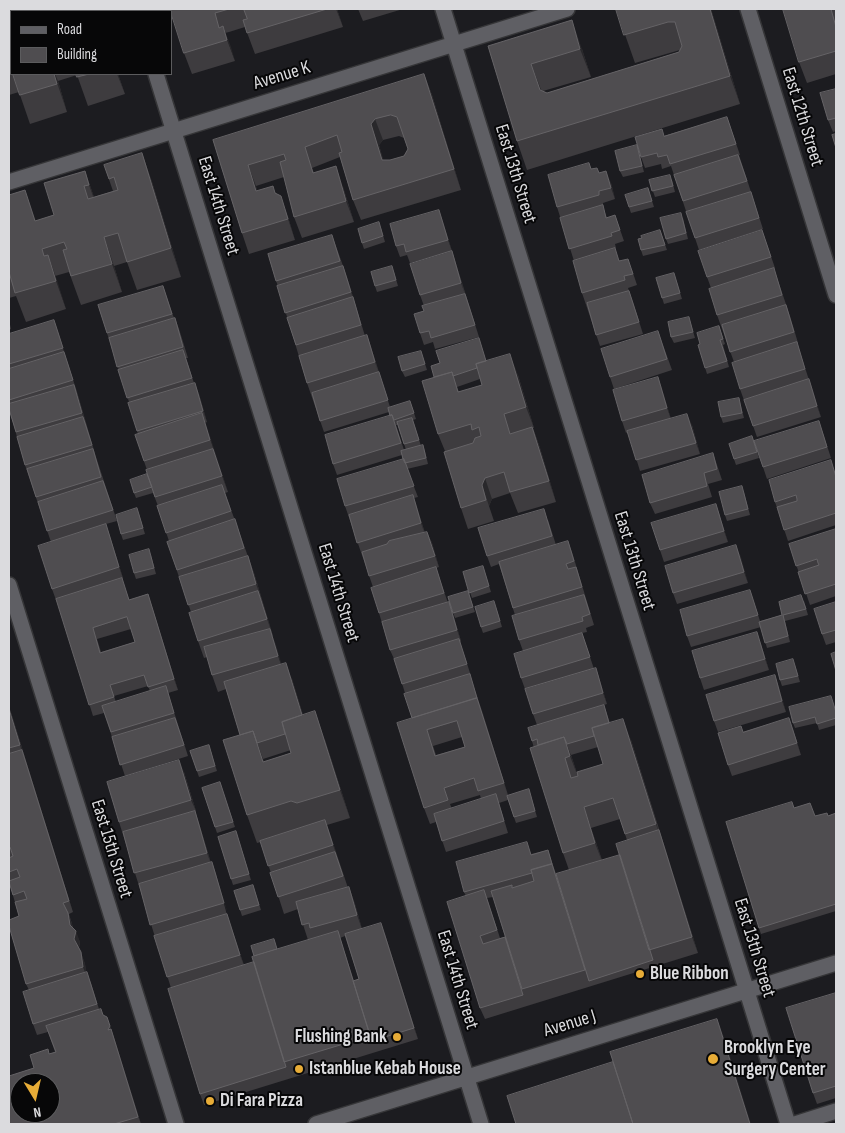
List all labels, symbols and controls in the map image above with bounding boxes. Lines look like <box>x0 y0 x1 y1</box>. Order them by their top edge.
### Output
legend <box>10 10 172 75</box>
text: Road <box>57 20 82 39</box>
text: Building <box>57 45 97 64</box>
street label: Avenue K <box>251 57 313 95</box>
street label: East 12th Street <box>776 65 828 169</box>
street label: East 13th Street <box>489 122 541 226</box>
street label: East 14th Street <box>192 154 244 258</box>
street label: East 13th Street <box>608 509 660 613</box>
street label: East 14th Street <box>312 541 364 645</box>
street label: East 15th Street <box>85 797 137 901</box>
street label: East 13th Street <box>728 896 780 1000</box>
street label: East 14th Street <box>431 928 483 1032</box>
place label: Blue Ribbon <box>650 963 729 985</box>
marker: Blue Ribbon <box>634 968 646 980</box>
street label: Avenue J <box>541 1005 599 1043</box>
place label: Flushing Bank <box>295 1026 387 1048</box>
marker: Flushing Bank <box>391 1031 403 1043</box>
place label: Brooklyn Eye Surgery Center <box>724 1037 826 1081</box>
marker: Brooklyn Eye Surgery Center <box>706 1052 720 1066</box>
place label: Istanblue Kebab House <box>309 1058 461 1080</box>
marker: Istanblue Kebab House <box>293 1063 305 1075</box>
north arrow <box>10 1073 60 1123</box>
place label: Di Fara Pizza <box>220 1090 303 1112</box>
marker: Di Fara Pizza <box>204 1095 216 1107</box>
text: N <box>32 1103 42 1121</box>

